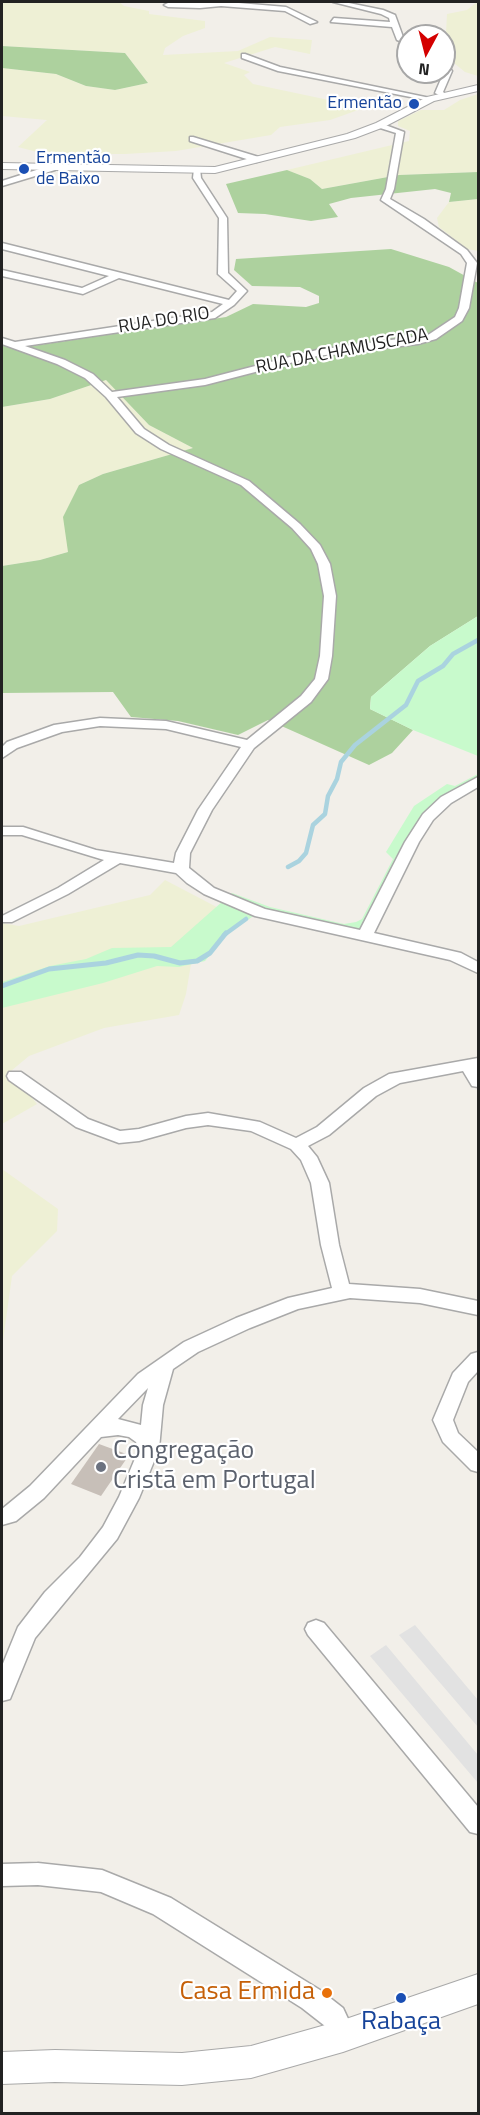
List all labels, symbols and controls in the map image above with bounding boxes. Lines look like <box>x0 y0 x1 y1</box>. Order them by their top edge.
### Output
north arrow <box>396 24 456 84</box>
text: N <box>417 57 431 82</box>
place label: Ermentão <box>327 93 402 115</box>
marker: Ermentão <box>407 97 421 111</box>
place label: Ermentão de Baixo <box>36 148 111 190</box>
marker: Ermentão de Baixo <box>17 162 31 176</box>
street label: RUA DO RIO <box>117 303 211 339</box>
street label: RUA DA CHAMUSCADA <box>254 325 430 379</box>
place label: Congregação Cristã em Portugal <box>113 1436 316 1498</box>
marker: Congregação Cristã em Portugal <box>94 1460 108 1474</box>
place label: Casa Ermida <box>179 1977 315 2009</box>
marker: Casa Ermida <box>320 1986 334 2000</box>
marker: Rabaça <box>394 1991 408 2005</box>
place label: Rabaça <box>361 2007 441 2039</box>

